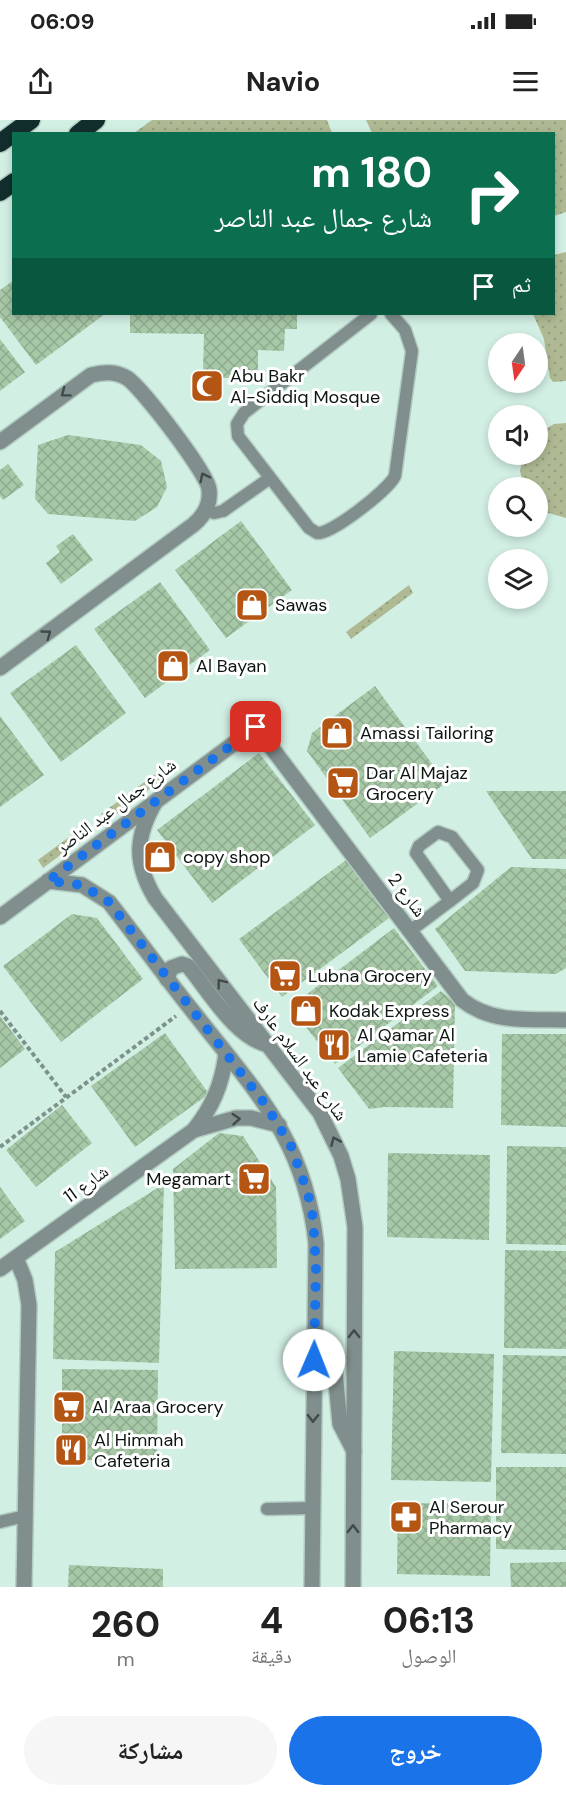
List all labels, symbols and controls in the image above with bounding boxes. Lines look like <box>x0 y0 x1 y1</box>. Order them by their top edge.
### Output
text: 06:09 <box>30 7 94 36</box>
text: Navio <box>246 64 320 99</box>
icon: share <box>24 65 57 98</box>
icon: menu <box>509 65 542 98</box>
text: 180 m <box>311 145 432 200</box>
icon: right <box>453 156 531 234</box>
text: شارع جمال عبد الناصر <box>215 200 432 235</box>
icon: arrive <box>467 270 500 303</box>
text: ثم <box>512 270 531 299</box>
north arrow <box>488 333 548 393</box>
map controls <box>488 333 548 609</box>
place label: Abu Bakr Al-Siddiq Mosque <box>230 364 380 409</box>
mosque icon: Abu Bakr Al-Siddiq Mosque <box>189 368 225 404</box>
one-way arrow <box>61 386 72 397</box>
button: sound <box>488 405 548 465</box>
one-way arrow <box>199 472 211 483</box>
button: search <box>488 477 548 537</box>
button: layers <box>488 549 548 609</box>
shop icon: Sawas <box>234 587 270 623</box>
place label: Sawas <box>275 593 327 617</box>
one-way arrow <box>40 630 51 641</box>
shop icon: Al Bayan <box>155 648 191 684</box>
place label: Al Bayan <box>196 654 267 678</box>
pin <box>230 701 281 752</box>
icon: arrive <box>239 710 272 743</box>
shop icon: Amassi Tailoring <box>319 715 355 751</box>
place label: Amassi Tailoring <box>360 721 494 745</box>
street label: شارع جمال عبد الناصر <box>50 753 181 860</box>
place label: Dar Al Majaz Grocery <box>366 761 468 806</box>
supermarket icon: Dar Al Majaz Grocery <box>325 765 361 801</box>
shop icon: copy shop <box>142 839 178 875</box>
place label: copy shop <box>183 845 271 869</box>
street label: شارع 2 <box>383 868 431 922</box>
supermarket icon: Lubna Grocery <box>267 958 303 994</box>
place label: Lubna Grocery <box>308 964 432 988</box>
one-way arrow <box>218 979 229 990</box>
street label: شارع عبد السلام عارف <box>247 992 353 1126</box>
shop icon: Kodak Express <box>288 993 324 1029</box>
place label: Kodak Express <box>329 999 450 1023</box>
place label: Al Qamar Al Lamie Cafeteria <box>357 1023 488 1068</box>
restaurant icon: Al Qamar Al Lamie Cafeteria <box>316 1027 352 1063</box>
one-way arrow <box>232 1113 241 1126</box>
one-way arrow <box>330 1137 342 1148</box>
street label: شارع 11 <box>59 1160 113 1208</box>
supermarket icon: Megamart <box>236 1161 272 1197</box>
place label: Megamart <box>146 1167 231 1191</box>
position arrow <box>282 1328 346 1392</box>
one-way arrow <box>348 1329 360 1338</box>
supermarket icon: Al Araa Grocery <box>51 1389 87 1425</box>
place label: Al Araa Grocery <box>92 1395 224 1419</box>
one-way arrow <box>307 1414 320 1423</box>
place label: Al Himmah Cafeteria <box>94 1428 184 1473</box>
restaurant icon: Al Himmah Cafeteria <box>53 1432 89 1468</box>
place label: Al Serour Pharmacy <box>429 1495 512 1540</box>
pharmacy icon: Al Serour Pharmacy <box>388 1499 424 1535</box>
one-way arrow <box>347 1524 359 1533</box>
text: 4 <box>260 1597 283 1644</box>
text: 06:13 <box>383 1597 475 1644</box>
text: 260 <box>91 1601 160 1648</box>
text: دقيقة <box>251 1643 292 1669</box>
text: الوصول <box>401 1643 457 1669</box>
text: m <box>117 1646 134 1672</box>
button: مشاركة <box>24 1716 277 1785</box>
button: خروج <box>289 1716 542 1785</box>

